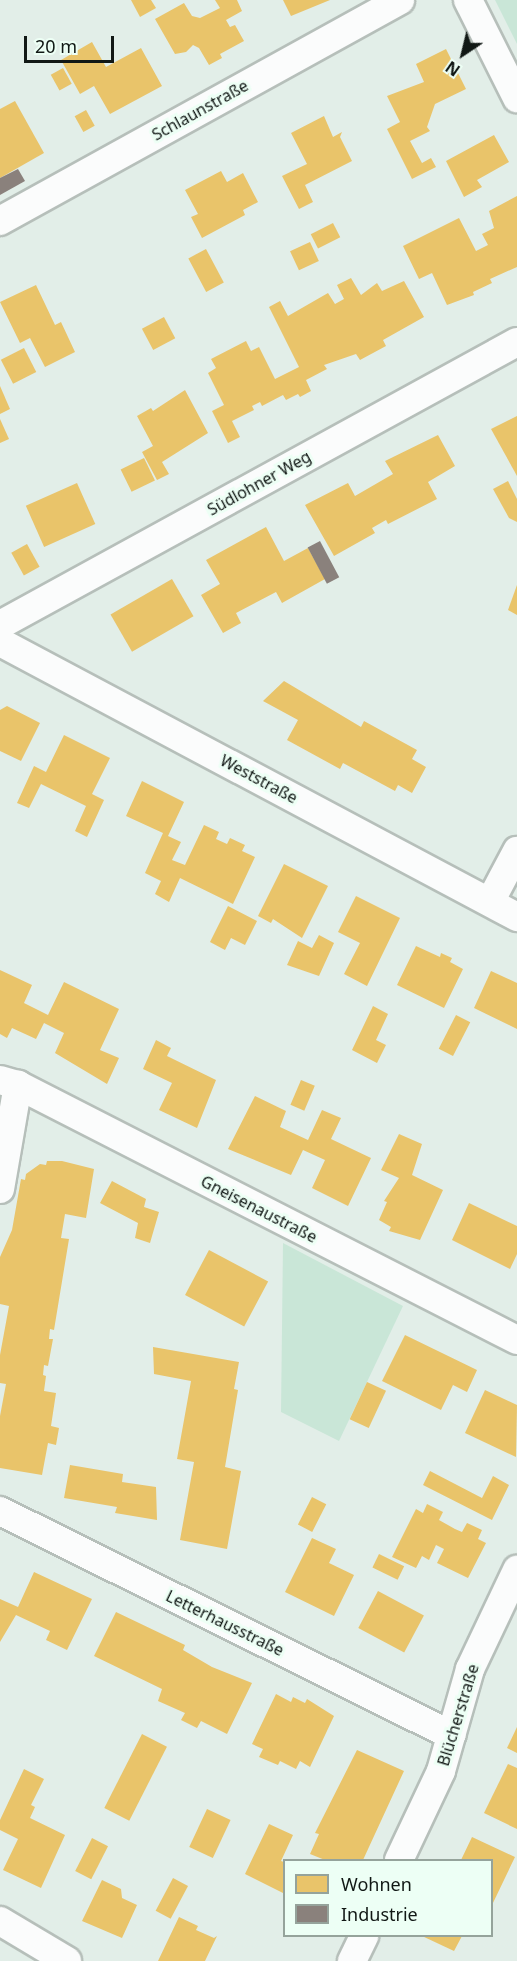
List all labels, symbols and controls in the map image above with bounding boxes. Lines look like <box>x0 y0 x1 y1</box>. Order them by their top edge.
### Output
scale bar <box>27 24 117 62</box>
north arrow <box>433 24 493 84</box>
text: 20 m <box>35 34 77 58</box>
text: N <box>441 56 464 81</box>
street label: Schlaunstraße <box>149 76 251 144</box>
street label: Südlohner Weg <box>204 447 314 519</box>
street label: Weststraße <box>217 751 301 807</box>
street label: Gneisenaustraße <box>198 1171 320 1247</box>
street label: Letterhausstraße <box>163 1586 287 1660</box>
street label: Blücherstraße <box>433 1662 483 1768</box>
legend <box>283 1859 493 1937</box>
text: Wohnen <box>341 1872 412 1896</box>
text: Industrie <box>341 1902 418 1926</box>

